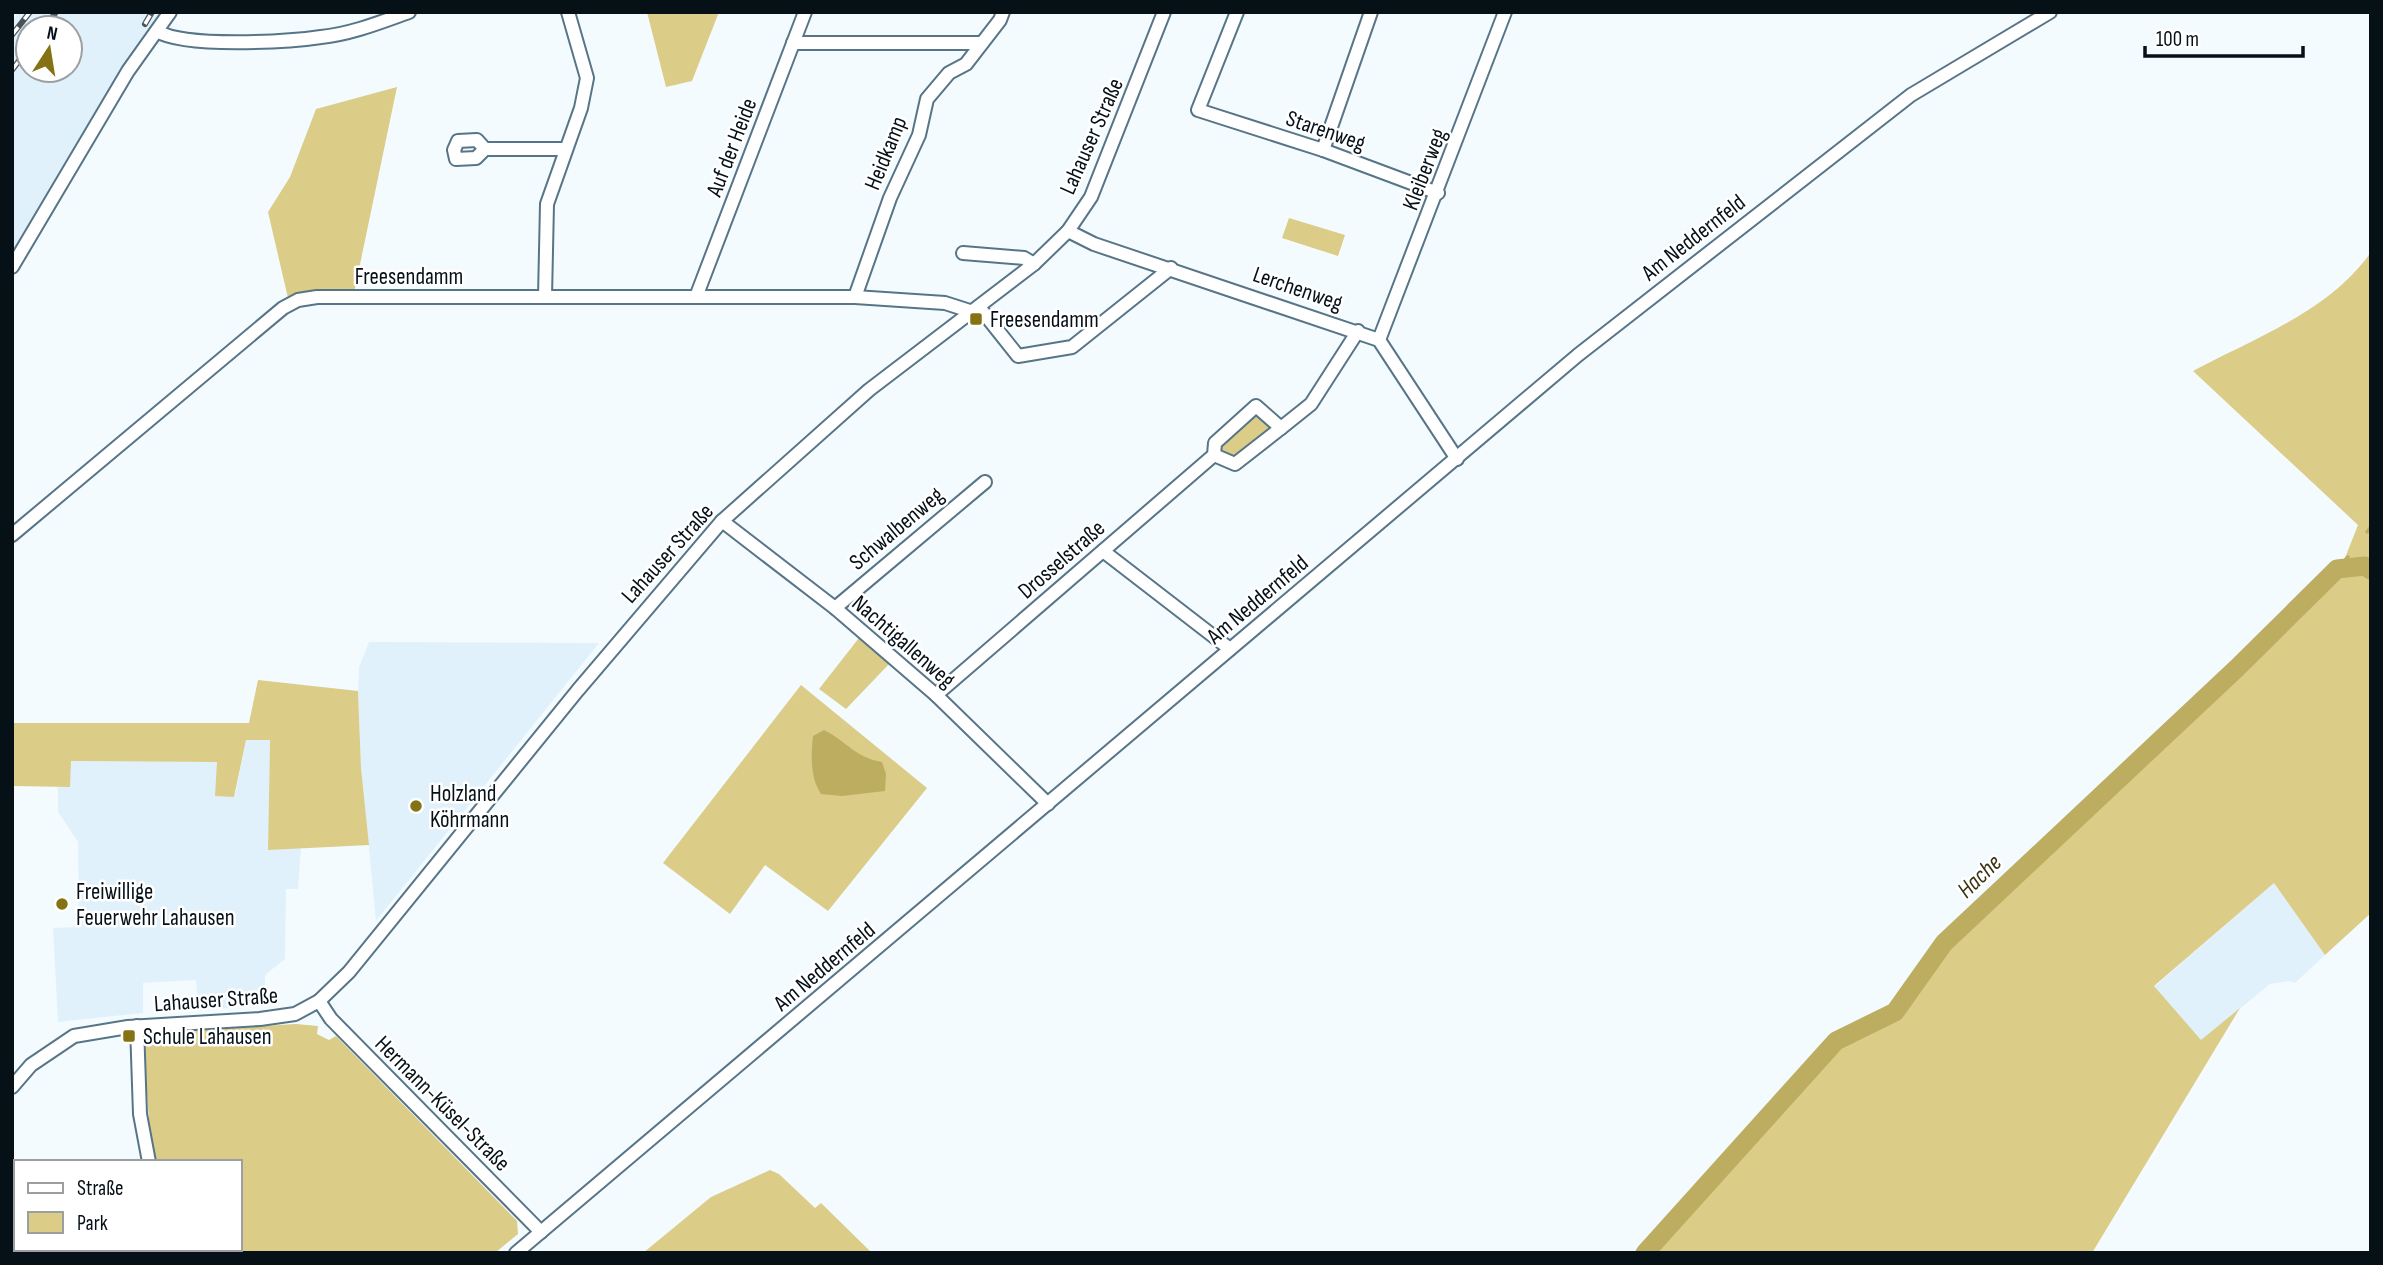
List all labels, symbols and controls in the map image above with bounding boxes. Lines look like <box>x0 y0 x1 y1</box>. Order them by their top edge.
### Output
north arrow <box>14 14 84 84</box>
scale bar <box>2145 14 2302 58</box>
text: N <box>45 22 60 46</box>
text: 100 m <box>2156 27 2199 52</box>
street label: Lahauser Straße <box>1054 74 1130 199</box>
street label: Auf der Heide <box>700 94 763 201</box>
street label: Starenweg <box>1282 104 1369 158</box>
street label: Heidkamp <box>859 113 913 194</box>
street label: Kleiberweg <box>1397 125 1453 214</box>
street label: Am Neddernfeld <box>1635 189 1751 288</box>
street label: Lerchenweg <box>1249 261 1346 317</box>
street label: Freesendamm <box>355 263 463 291</box>
place label: Freesendamm <box>990 306 1099 334</box>
marker: Freesendamm <box>968 311 984 327</box>
street label: Schwalbenweg <box>844 481 949 576</box>
street label: Lahauser Straße <box>616 498 720 609</box>
street label: Drosselstraße <box>1012 514 1111 605</box>
street label: Am Neddernfeld <box>1200 549 1314 651</box>
street label: Nachtigallenweg <box>846 589 961 694</box>
place label: Holzland Köhrmann <box>430 780 509 834</box>
marker: Holzland Köhrmann <box>408 798 424 814</box>
water label: Hache <box>1951 848 2008 904</box>
place label: Freiwillige Feuerwehr Lahausen <box>76 878 235 932</box>
marker: Freiwillige Feuerwehr Lahausen <box>54 896 70 912</box>
street label: Am Neddernfeld <box>767 916 881 1018</box>
street label: Lahauser Straße <box>153 982 279 1018</box>
place label: Schule Lahausen <box>143 1023 272 1051</box>
marker: Schule Lahausen <box>121 1028 137 1044</box>
street label: Hermann-Küsel-Straße <box>369 1030 516 1177</box>
legend <box>14 1160 242 1251</box>
text: Straße <box>77 1176 123 1201</box>
text: Park <box>77 1211 108 1236</box>

